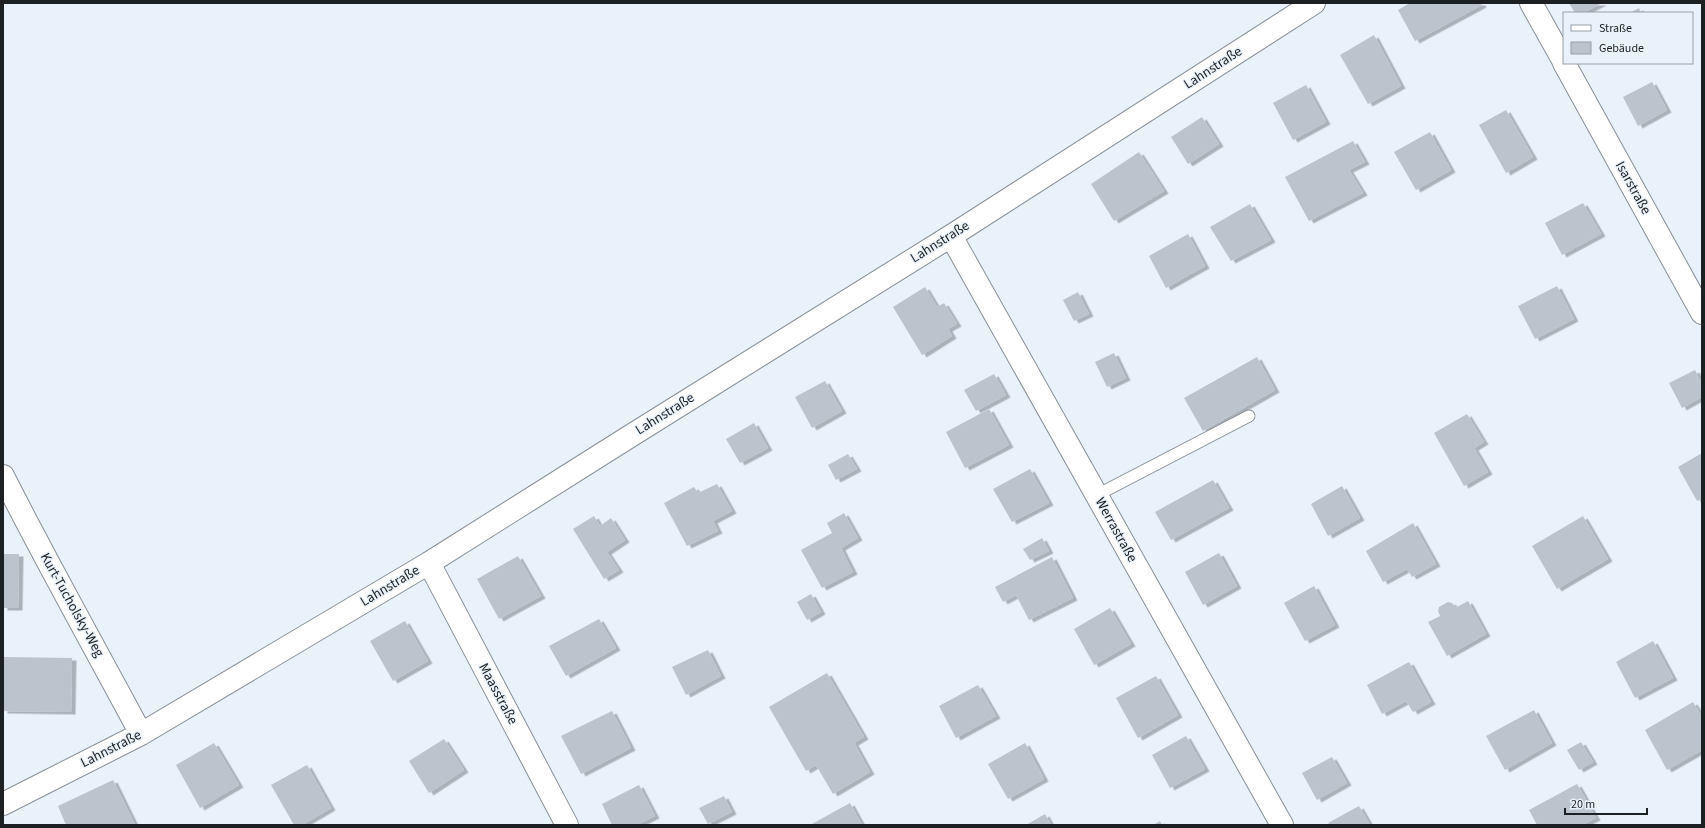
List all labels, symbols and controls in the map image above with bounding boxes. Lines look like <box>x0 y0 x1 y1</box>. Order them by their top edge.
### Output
legend <box>1563 12 1693 64</box>
text: Straße <box>1599 20 1632 37</box>
text: Gebäude <box>1599 40 1644 57</box>
street label: Lahnstraße <box>1180 42 1246 94</box>
street label: Isarstraße <box>1610 158 1656 218</box>
street label: Lahnstraße <box>907 216 973 268</box>
street label: Lahnstraße <box>632 388 698 440</box>
street label: Werrastraße <box>1090 494 1142 566</box>
street label: Kurt-Tucholsky-Weg <box>35 549 109 661</box>
street label: Lahnstraße <box>357 560 424 612</box>
street label: Maasstraße <box>473 660 523 728</box>
street label: Lahnstraße <box>77 725 145 773</box>
scale bar <box>1565 790 1647 816</box>
text: 20 m <box>1571 796 1595 813</box>

